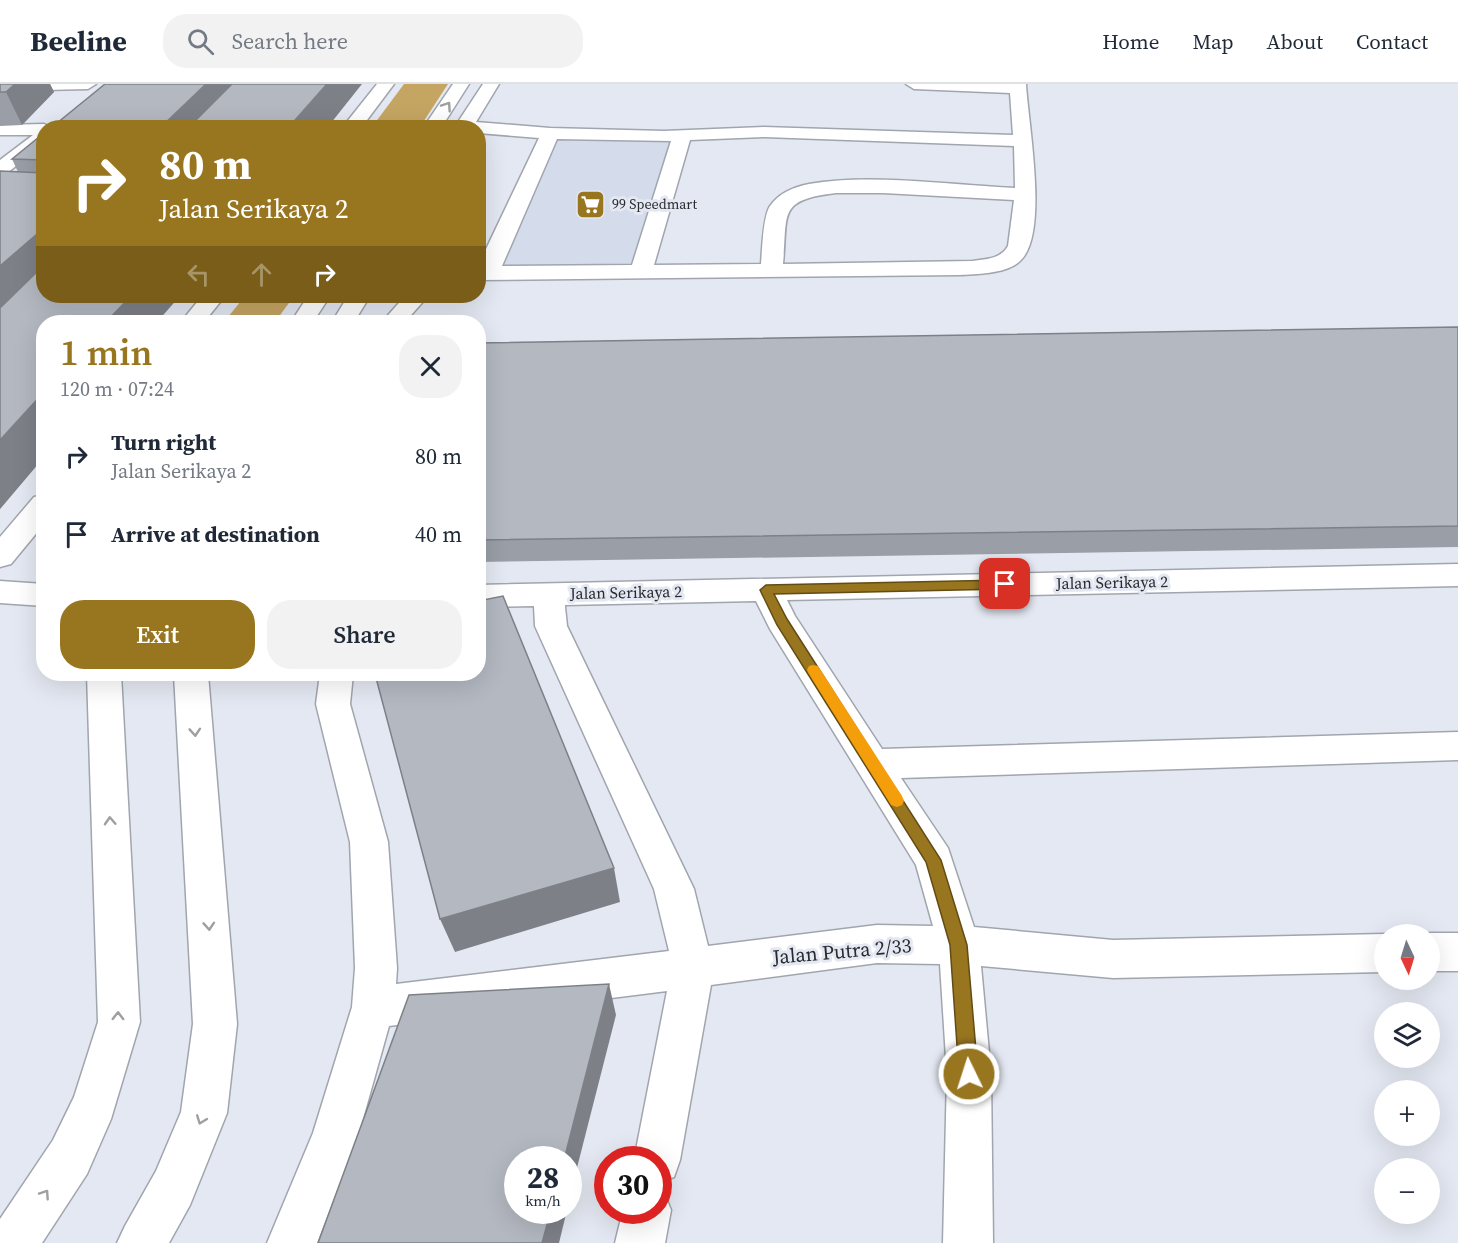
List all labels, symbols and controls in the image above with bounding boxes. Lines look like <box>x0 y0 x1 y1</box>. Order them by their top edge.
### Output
search box <box>163 14 583 68</box>
text: Beeline <box>30 22 127 60</box>
icon: search <box>184 25 217 58</box>
text: Search here <box>232 26 348 56</box>
text: Home <box>1102 27 1160 56</box>
text: Map <box>1193 27 1234 56</box>
text: About <box>1267 27 1323 56</box>
text: Contact <box>1356 27 1428 56</box>
one-way arrow <box>439 101 450 112</box>
text: 80 m <box>159 135 252 193</box>
icon: right <box>60 144 138 222</box>
supermarket icon: 99 Speedmart <box>575 188 607 220</box>
text: Jalan Serikaya 2 <box>159 190 348 227</box>
place label: 99 Speedmart <box>612 194 698 214</box>
icon: left <box>182 258 215 291</box>
icon: ahead <box>245 258 278 291</box>
icon: right <box>308 258 341 291</box>
text: 1 min <box>60 328 152 377</box>
button: close <box>399 335 462 398</box>
text: 120 m · 07:24 <box>60 375 174 403</box>
text: Turn right <box>111 427 216 457</box>
icon: right <box>60 440 93 473</box>
text: 80 m <box>415 441 462 471</box>
text: Jalan Serikaya 2 <box>111 457 251 485</box>
icon: arrive <box>60 518 93 551</box>
text: Arrive at destination <box>111 519 320 549</box>
text: 40 m <box>415 519 462 549</box>
pin <box>979 558 1030 609</box>
icon: arrive <box>988 567 1021 600</box>
street label: Jalan Serikaya 2 <box>1055 570 1168 594</box>
street label: Jalan Serikaya 2 <box>569 580 682 604</box>
button: Exit <box>60 600 255 669</box>
button: Share <box>267 600 462 669</box>
one-way arrow <box>188 727 201 736</box>
one-way arrow <box>104 817 117 826</box>
one-way arrow <box>202 922 215 931</box>
north arrow <box>1374 924 1440 990</box>
map controls <box>1374 924 1440 1224</box>
street label: Jalan Putra 2/33 <box>770 931 913 971</box>
button: layers <box>1374 1002 1440 1068</box>
one-way arrow <box>112 1011 125 1020</box>
position arrow <box>937 1042 1001 1106</box>
button: + <box>1374 1080 1440 1146</box>
one-way arrow <box>196 1114 208 1125</box>
speed limit sign: 30 <box>594 1146 672 1224</box>
text: 28 <box>527 1157 559 1198</box>
button: − <box>1374 1158 1440 1224</box>
one-way arrow <box>38 1190 49 1201</box>
text: km/h <box>525 1190 561 1211</box>

